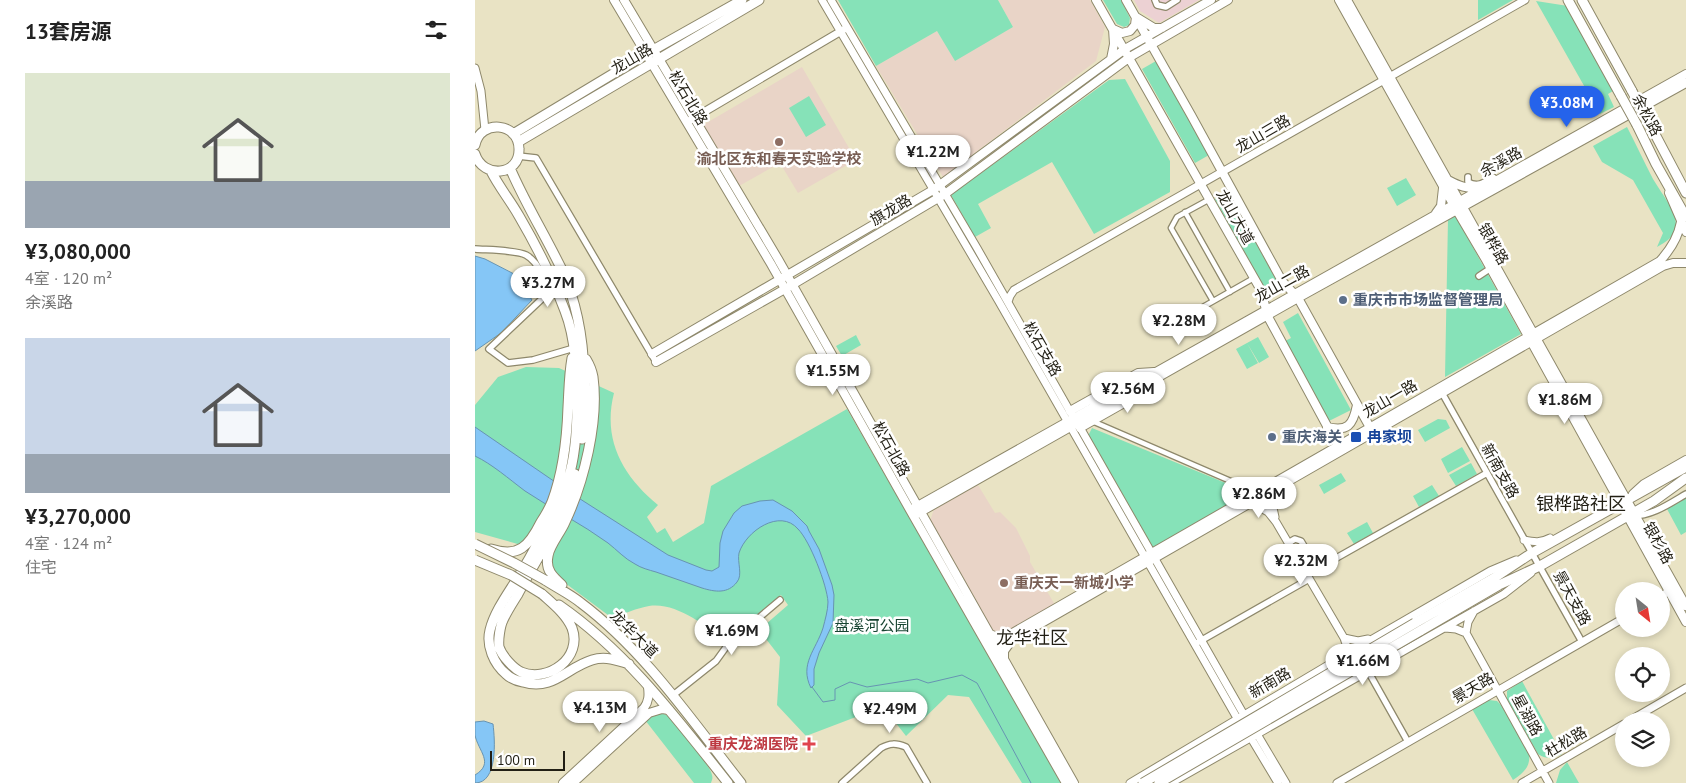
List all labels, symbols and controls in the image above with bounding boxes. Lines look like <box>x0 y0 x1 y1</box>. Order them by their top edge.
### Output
icon: filters <box>422 16 450 44</box>
text: 13套房源 <box>25 18 112 45</box>
street label: 龙山路 <box>608 39 656 78</box>
street label: 松石北路 <box>665 67 712 128</box>
pin: ¥3.08M <box>1526 86 1608 128</box>
street label: 余松路 <box>1628 90 1666 139</box>
text: ¥3.08M <box>1540 92 1594 112</box>
icon: home <box>193 105 283 195</box>
street label: 龙山三路 <box>1232 110 1293 157</box>
pin: ¥1.22M <box>892 134 974 177</box>
marker: 渝北区东和春天实验学校 <box>773 136 785 148</box>
text: ¥1.22M <box>906 141 960 161</box>
street label: 余溪路 <box>1476 142 1525 181</box>
place label: 渝北区东和春天实验学校 <box>696 149 862 168</box>
street label: 龙山大道 <box>1213 186 1258 248</box>
street label: 旗龙路 <box>867 190 915 229</box>
street label: 银桦路 <box>1474 220 1513 268</box>
text: ¥3,080,000 <box>25 238 131 265</box>
street label: 龙山二路 <box>1251 261 1313 306</box>
pin: ¥3.27M <box>507 266 589 308</box>
text: 4室 · 120 m² <box>25 268 112 288</box>
text: ¥3.27M <box>521 272 575 292</box>
place label: 重庆市市场监督管理局 <box>1353 290 1503 309</box>
text: 余溪路 <box>25 292 73 312</box>
marker: 重庆市市场监督管理局 <box>1337 294 1349 306</box>
pin: ¥2.28M <box>1138 304 1220 346</box>
text: ¥2.28M <box>1152 310 1206 330</box>
street label: 松石支路 <box>1019 318 1066 379</box>
pin: ¥1.55M <box>792 354 874 396</box>
text: ¥1.55M <box>806 360 860 380</box>
icon: home <box>193 370 283 460</box>
pin: ¥2.56M <box>1087 372 1169 414</box>
street label: 龙山一路 <box>1359 375 1420 422</box>
text: ¥2.56M <box>1101 378 1155 398</box>
pin: ¥1.86M <box>1524 382 1606 425</box>
text: ¥1.86M <box>1538 389 1592 409</box>
street label: 松石北路 <box>869 418 914 480</box>
place label: 重庆海关 <box>1282 427 1342 446</box>
place label: 冉家坝 <box>1367 427 1412 446</box>
marker: 冉家坝 <box>1349 430 1363 444</box>
marker: 重庆海关 <box>1266 431 1278 443</box>
street label: 新南支路 <box>1478 440 1523 502</box>
pin: ¥2.86M <box>1218 476 1300 519</box>
text: ¥2.86M <box>1232 483 1286 503</box>
district label: 银桦路社区 <box>1536 492 1626 515</box>
text: ¥3,270,000 <box>25 503 131 530</box>
street label: 银杉路 <box>1639 518 1678 567</box>
text: 4室 · 124 m² <box>25 533 112 553</box>
pin: ¥2.32M <box>1260 544 1342 586</box>
text: ¥2.32M <box>1274 550 1328 570</box>
text: 住宅 <box>25 557 57 577</box>
street label: 景天支路 <box>1550 567 1595 629</box>
place label: 重庆天一新城小学 <box>1014 573 1134 592</box>
marker: 重庆天一新城小学 <box>998 577 1010 589</box>
north arrow <box>1615 582 1670 638</box>
map controls <box>1615 582 1670 767</box>
street label: 龙华大道 <box>606 606 662 662</box>
pin: ¥1.69M <box>691 614 773 656</box>
park label: 盘溪河公园 <box>834 616 910 635</box>
text: ¥1.69M <box>705 620 759 640</box>
district label: 龙华社区 <box>996 626 1068 649</box>
pin: ¥1.66M <box>1322 644 1404 686</box>
button: locate <box>1615 647 1670 702</box>
text: ¥1.66M <box>1336 650 1390 670</box>
street label: 新南路 <box>1246 663 1294 702</box>
street label: 景天路 <box>1449 668 1497 707</box>
pin: ¥4.13M <box>559 690 641 733</box>
street label: 星湖路 <box>1508 690 1547 739</box>
pin: ¥2.49M <box>849 692 931 734</box>
text: ¥4.13M <box>573 697 627 717</box>
text: ¥2.49M <box>863 698 917 718</box>
button: layers <box>1615 712 1670 767</box>
street label: 杜松路 <box>1542 722 1590 761</box>
place label: 重庆龙湖医院 <box>708 734 798 753</box>
marker: 重庆龙湖医院 <box>802 737 816 751</box>
scale bar <box>490 748 565 771</box>
text: 100 m <box>497 751 535 769</box>

